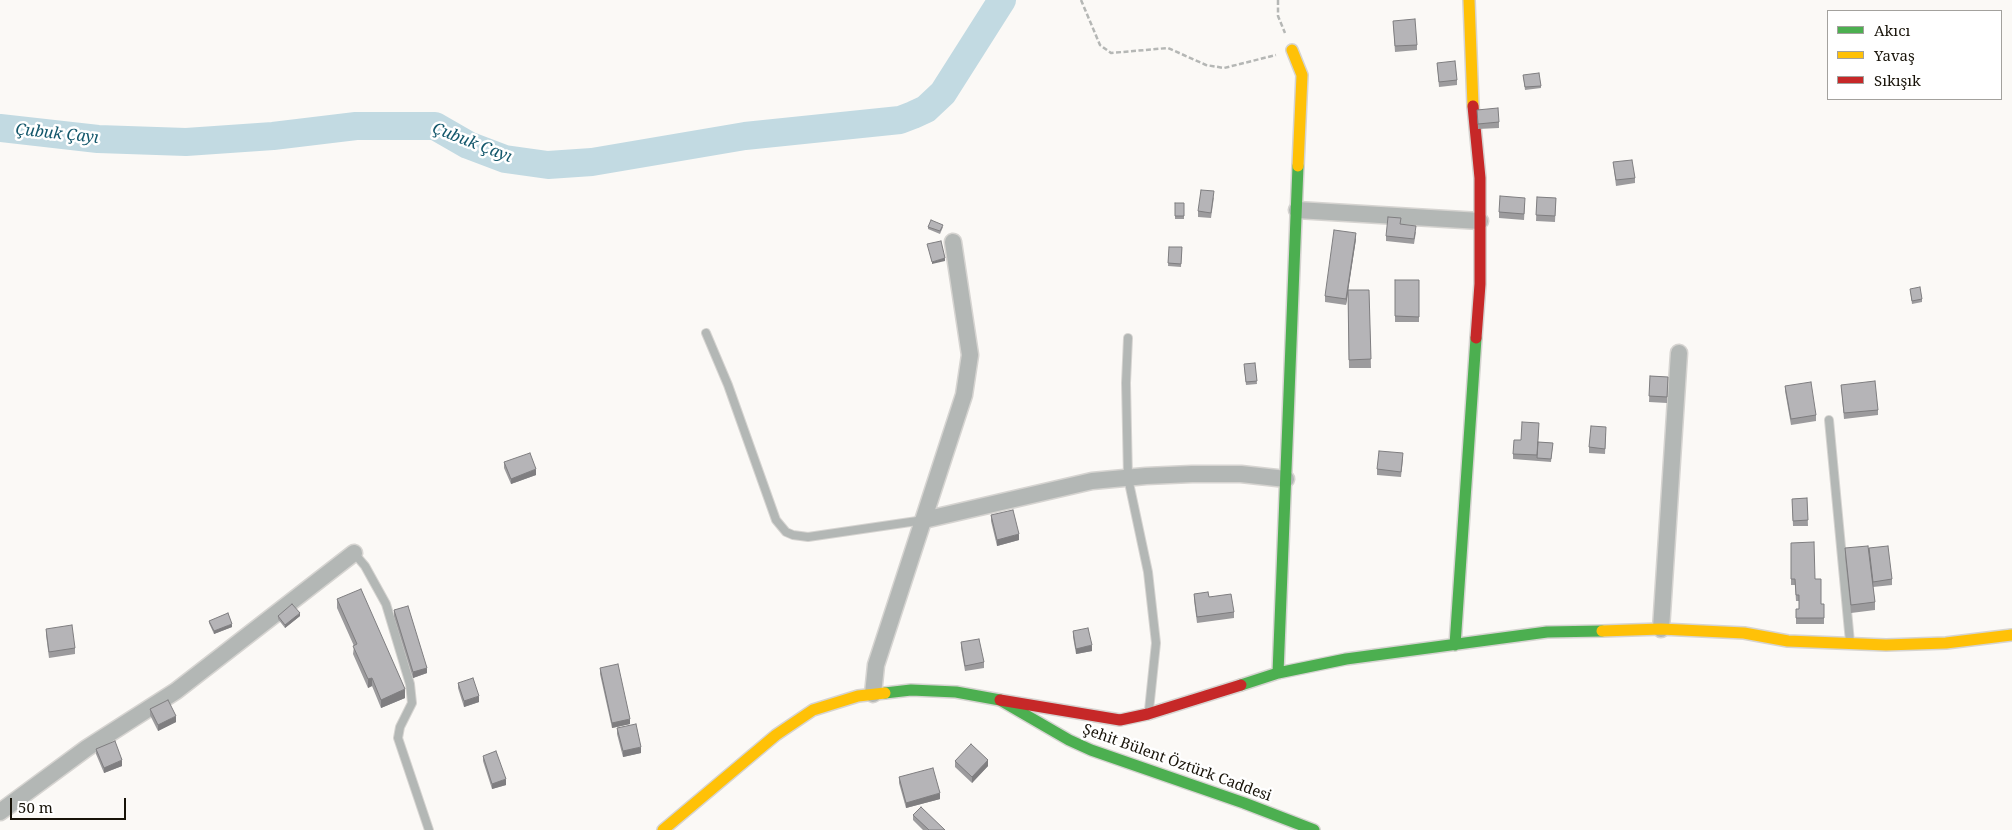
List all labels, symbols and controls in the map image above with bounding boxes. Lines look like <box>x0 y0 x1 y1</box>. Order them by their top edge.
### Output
legend <box>1827 10 2002 100</box>
text: Akıcı <box>1874 20 1910 40</box>
text: Yavaş <box>1874 45 1915 65</box>
text: Sıkışık <box>1874 70 1921 90</box>
water label: Çubuk Çayı <box>429 119 515 167</box>
water label: Çubuk Çayı <box>14 120 100 148</box>
street label: Şehit Bülent Öztürk Caddesi <box>1080 720 1274 806</box>
scale bar <box>12 788 129 820</box>
text: 50 m <box>18 797 53 817</box>

